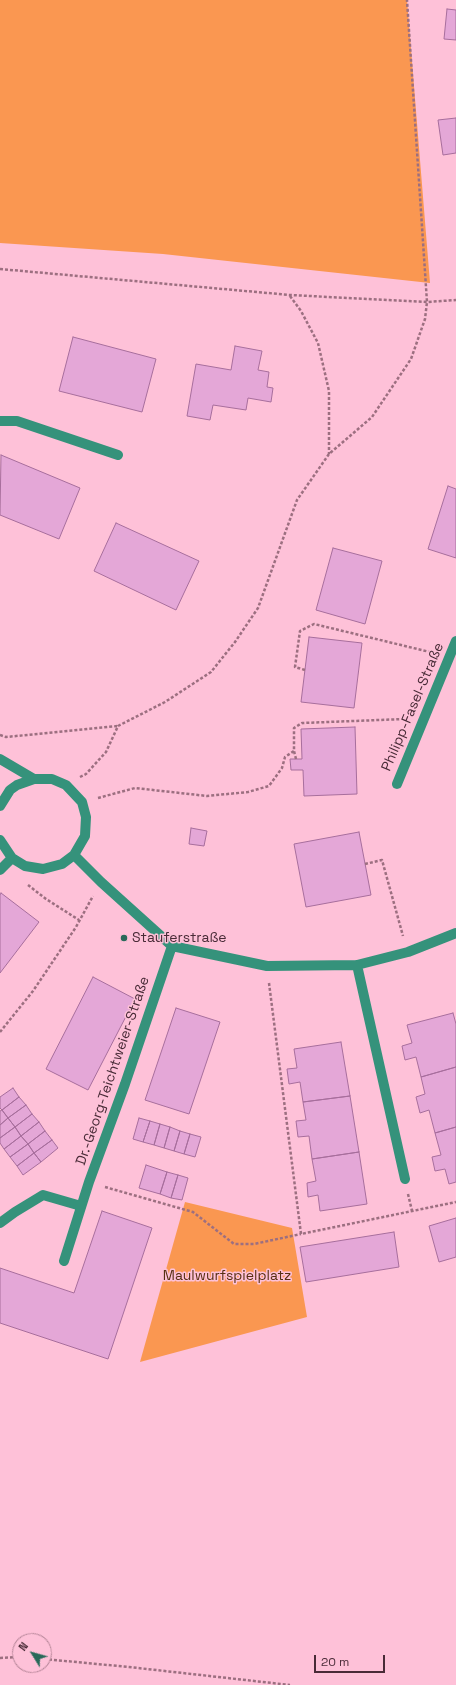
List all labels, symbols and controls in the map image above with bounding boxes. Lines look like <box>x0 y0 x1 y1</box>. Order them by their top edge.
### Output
street label: Philipp-Fasel-Straße <box>378 640 448 774</box>
place label: Stauferstraße <box>132 930 227 946</box>
marker: Stauferstraße <box>119 933 129 943</box>
street label: Dr.-Georg-Teichtweier-Straße <box>73 974 153 1168</box>
park label: Maulwurfspielplatz <box>163 1268 291 1284</box>
north arrow <box>12 1633 52 1673</box>
text: N <box>15 1639 31 1654</box>
scale bar <box>316 1647 387 1673</box>
text: 20 m <box>321 1654 349 1670</box>

